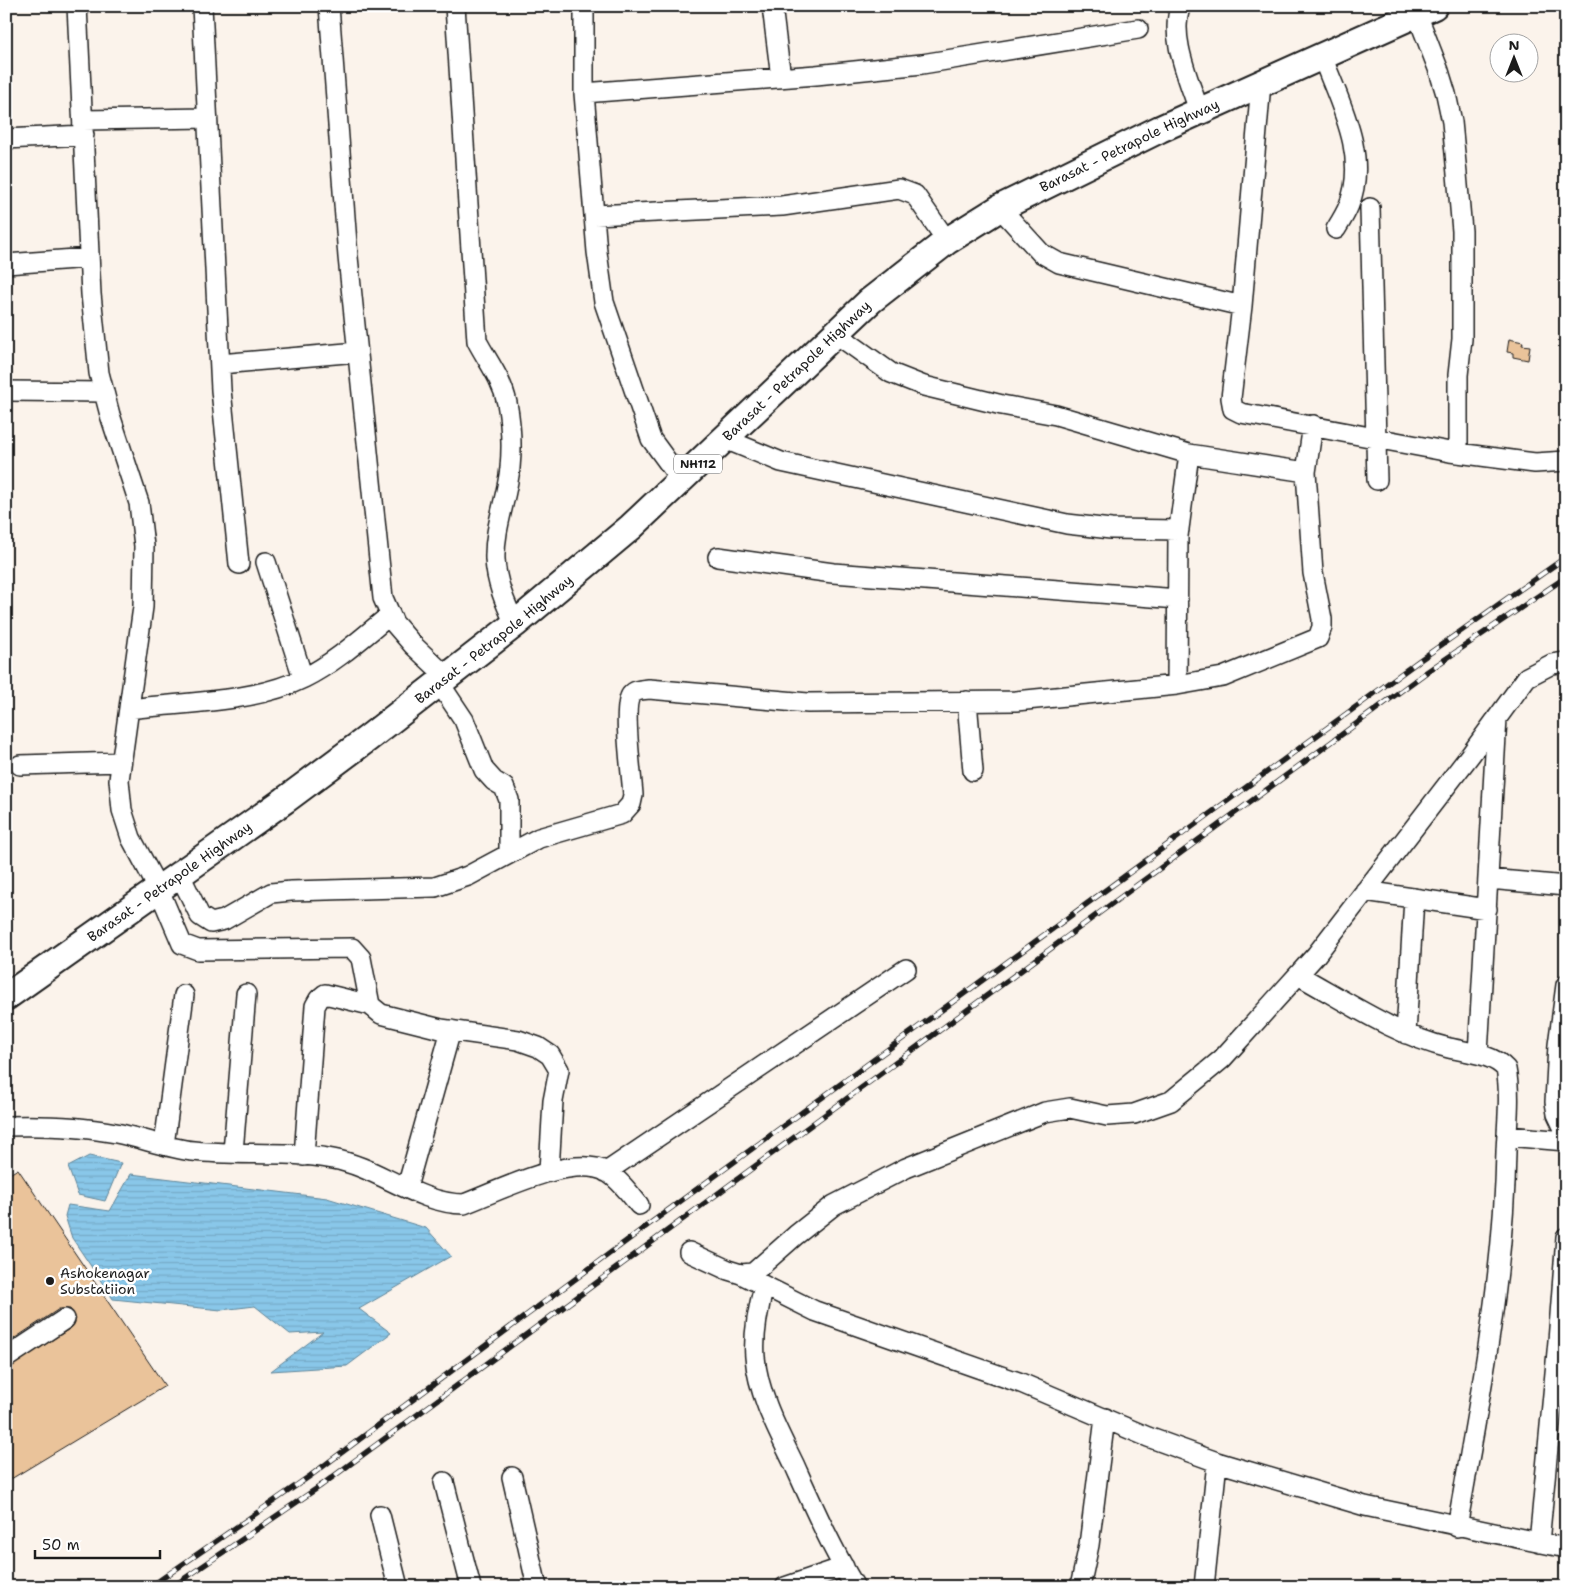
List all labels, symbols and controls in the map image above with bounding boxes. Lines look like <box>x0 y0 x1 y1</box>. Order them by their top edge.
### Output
north arrow <box>1490 32 1540 82</box>
text: N <box>1508 36 1520 54</box>
street label: Barasat - Petrapole Highway <box>1037 95 1222 196</box>
street label: Barasat - Petrapole Highway <box>719 296 874 445</box>
road number: NH112 <box>674 454 722 474</box>
street label: Barasat - Petrapole Highway <box>411 571 576 708</box>
street label: Barasat - Petrapole Highway <box>84 817 255 946</box>
place label: Ashokenagar Substatiion <box>60 1264 150 1298</box>
marker: Ashokenagar Substatiion <box>44 1275 56 1287</box>
scale bar <box>35 1528 160 1560</box>
text: 50 m <box>42 1535 80 1555</box>

